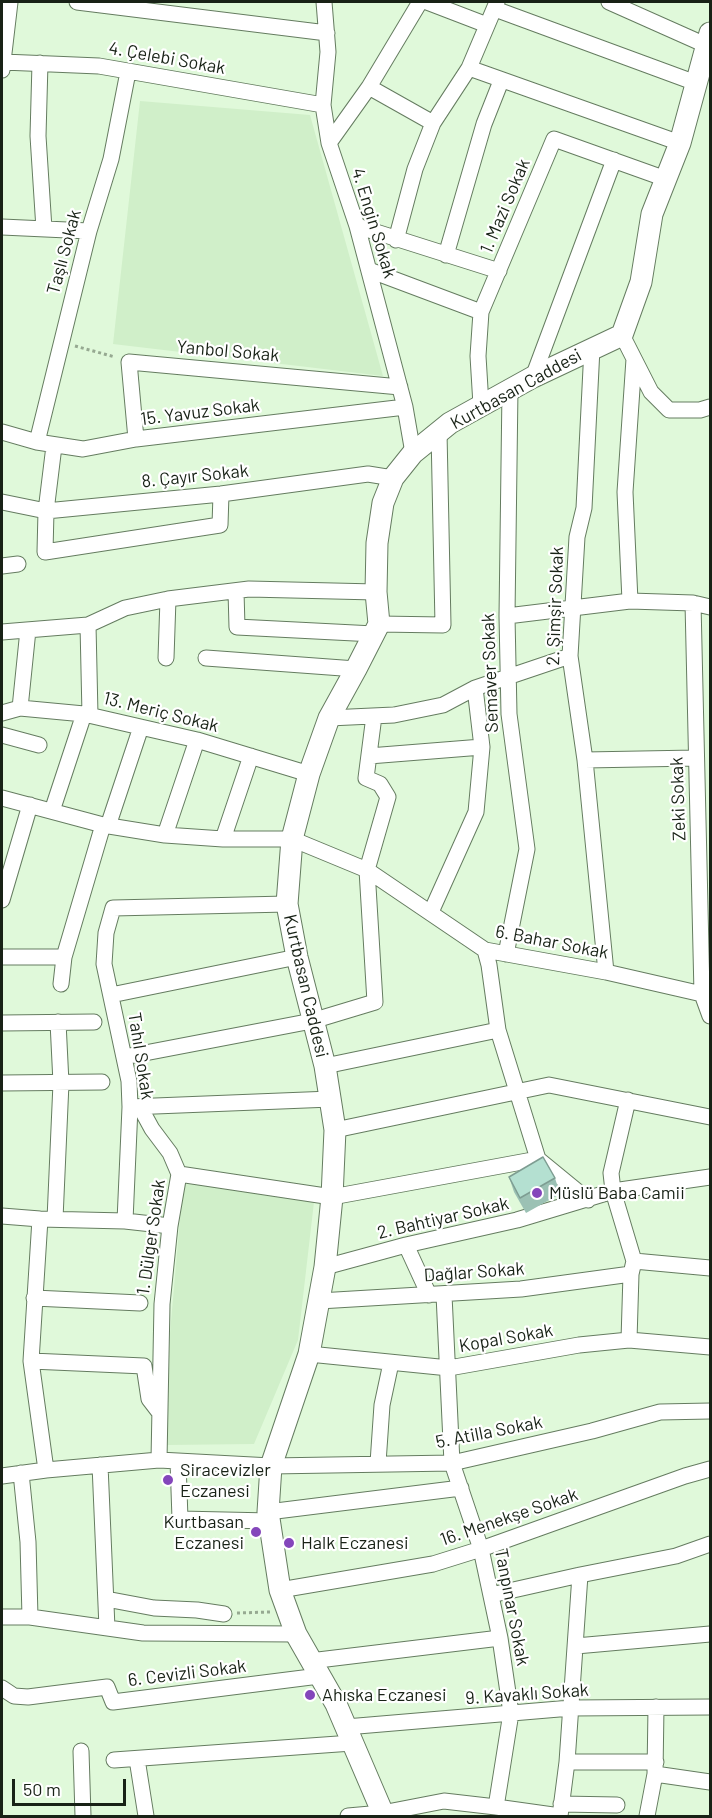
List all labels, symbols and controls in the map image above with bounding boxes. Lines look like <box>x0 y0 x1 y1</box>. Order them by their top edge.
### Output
street label: 4. Çelebi Sokak <box>107 37 227 79</box>
street label: 1. Mazi Sokak <box>475 155 535 257</box>
street label: 4. Engin Sokak <box>347 165 401 281</box>
street label: Taşlı Sokak <box>42 207 86 297</box>
street label: Yanbol Sokak <box>176 336 280 366</box>
street label: Kurtbasan Caddesi <box>447 344 585 434</box>
street label: 15. Yavuz Sokak <box>139 394 261 430</box>
street label: 8. Çayır Sokak <box>140 460 250 492</box>
street label: 2. Şimşir Sokak <box>542 546 568 666</box>
street label: Semaver Sokak <box>477 613 503 733</box>
street label: 13. Meriç Sokak <box>101 687 221 737</box>
street label: Zeki Sokak <box>666 757 690 841</box>
street label: Kurtbasan Caddesi <box>279 912 333 1060</box>
street label: 6. Bahar Sokak <box>494 920 610 964</box>
street label: Tahıl Sokak <box>123 1011 159 1101</box>
street label: 1. Dülger Sokak <box>132 1178 170 1296</box>
place label: Müslü Baba Camii <box>549 1182 685 1204</box>
marker: Müslü Baba Camii <box>530 1186 544 1200</box>
street label: 2. Bahtiyar Sokak <box>375 1192 511 1244</box>
street label: Dağlar Sokak <box>423 1258 525 1286</box>
street label: Kopal Sokak <box>457 1319 555 1357</box>
street label: 5. Atilla Sokak <box>434 1411 544 1453</box>
place label: Siracevizler Eczanesi <box>180 1459 271 1502</box>
marker: Siracevizler Eczanesi <box>161 1473 175 1487</box>
street label: 16. Menekşe Sokak <box>437 1483 581 1551</box>
place label: Kurtbasan Eczanesi <box>163 1511 244 1553</box>
marker: Kurtbasan Eczanesi <box>249 1525 263 1539</box>
place label: Halk Eczanesi <box>301 1532 409 1554</box>
marker: Halk Eczanesi <box>282 1536 296 1550</box>
street label: Tanpınar Sokak <box>490 1546 534 1668</box>
street label: 6. Cevizli Sokak <box>127 1655 247 1691</box>
street label: 9. Kavaklı Sokak <box>465 1679 589 1709</box>
place label: Ahıska Eczanesi <box>322 1684 447 1706</box>
marker: Ahıska Eczanesi <box>303 1688 317 1702</box>
scale bar <box>15 1767 129 1805</box>
text: 50 m <box>23 1778 61 1800</box>

